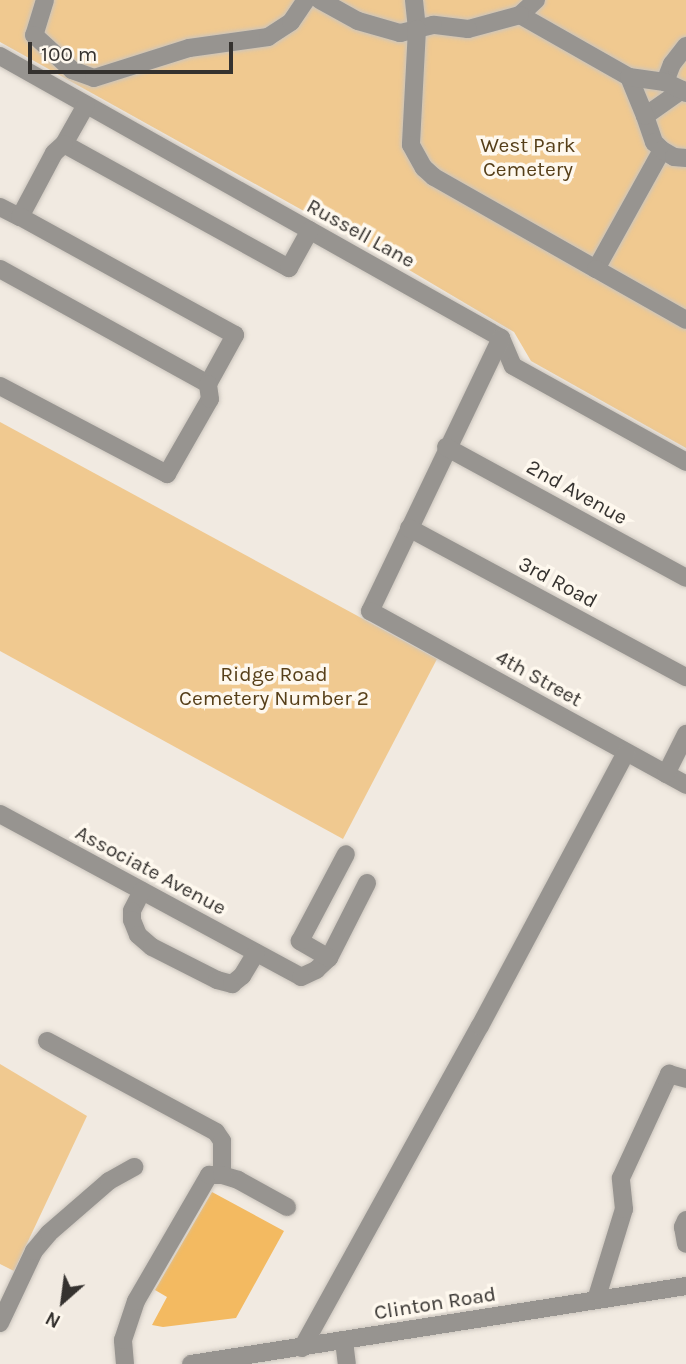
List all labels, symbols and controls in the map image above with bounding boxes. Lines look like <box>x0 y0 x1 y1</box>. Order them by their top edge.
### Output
scale bar <box>32 28 236 72</box>
text: 100 m <box>41 42 98 66</box>
park label: West Park Cemetery <box>480 132 576 182</box>
street label: Russell Lane <box>302 193 420 273</box>
street label: 2nd Avenue <box>522 454 632 530</box>
street label: 3rd Road <box>514 551 602 613</box>
street label: 4th Street <box>491 644 587 712</box>
park label: Ridge Road Cemetery Number 2 <box>179 661 369 711</box>
street label: Associate Avenue <box>71 820 231 920</box>
north arrow <box>28 1266 98 1336</box>
street label: Clinton Road <box>372 1281 498 1325</box>
text: N <box>42 1307 64 1332</box>

